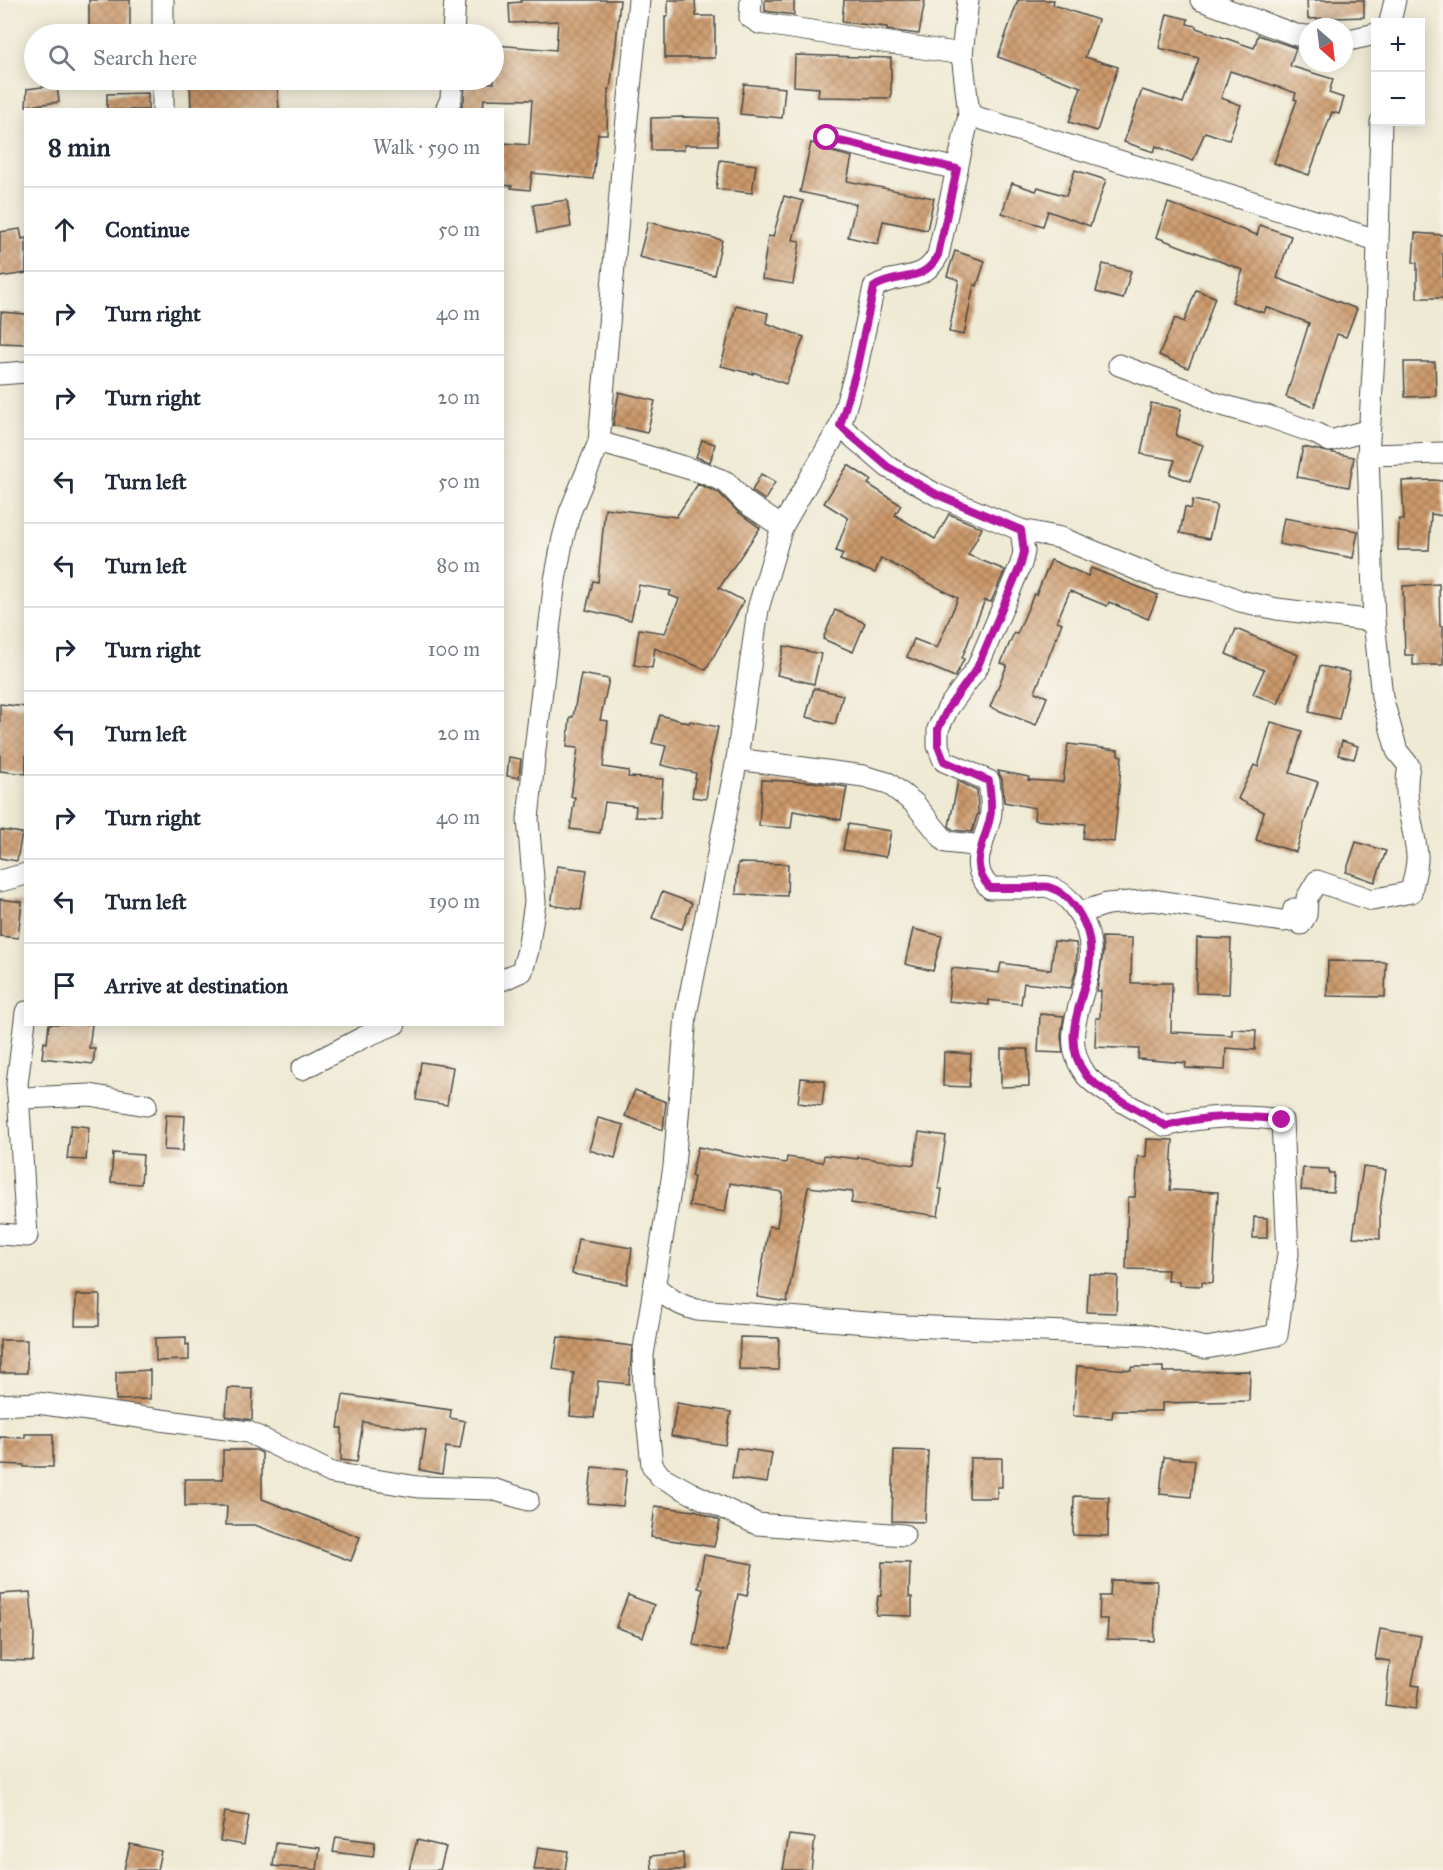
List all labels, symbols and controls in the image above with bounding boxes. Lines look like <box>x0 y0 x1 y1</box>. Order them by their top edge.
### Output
north arrow <box>1299 18 1353 72</box>
map controls <box>1371 18 1425 126</box>
button: + <box>1371 18 1425 72</box>
search box <box>24 24 504 90</box>
icon: search <box>45 41 78 74</box>
text: Search here <box>93 44 197 71</box>
button: − <box>1371 72 1425 126</box>
route start <box>813 124 839 150</box>
text: 8 min <box>48 131 111 163</box>
text: Walk · 590 m <box>373 135 480 159</box>
icon: ahead <box>48 213 81 246</box>
text: Continue <box>105 216 190 243</box>
text: 50 m <box>438 217 480 241</box>
icon: right <box>48 297 81 330</box>
text: Turn right <box>105 300 201 327</box>
text: 40 m <box>436 301 480 325</box>
icon: right <box>48 381 81 414</box>
text: Turn right <box>105 384 201 411</box>
text: 20 m <box>437 385 480 409</box>
icon: left <box>48 465 81 498</box>
text: Turn left <box>105 468 187 495</box>
text: 50 m <box>438 469 480 493</box>
icon: left <box>48 549 81 582</box>
text: Turn left <box>105 552 187 579</box>
text: 80 m <box>437 553 480 577</box>
icon: right <box>48 633 81 666</box>
text: Turn right <box>105 636 201 663</box>
text: 100 m <box>428 637 480 661</box>
icon: left <box>48 717 81 750</box>
text: Turn left <box>105 720 187 747</box>
text: 20 m <box>437 721 480 745</box>
icon: right <box>48 801 81 834</box>
text: Turn right <box>105 804 201 831</box>
text: 40 m <box>436 805 480 829</box>
icon: left <box>48 885 81 918</box>
text: Turn left <box>105 888 187 915</box>
text: 190 m <box>429 889 480 913</box>
icon: arrive <box>48 969 81 1002</box>
text: Arrive at destination <box>105 972 288 999</box>
route end <box>1268 1106 1294 1132</box>

